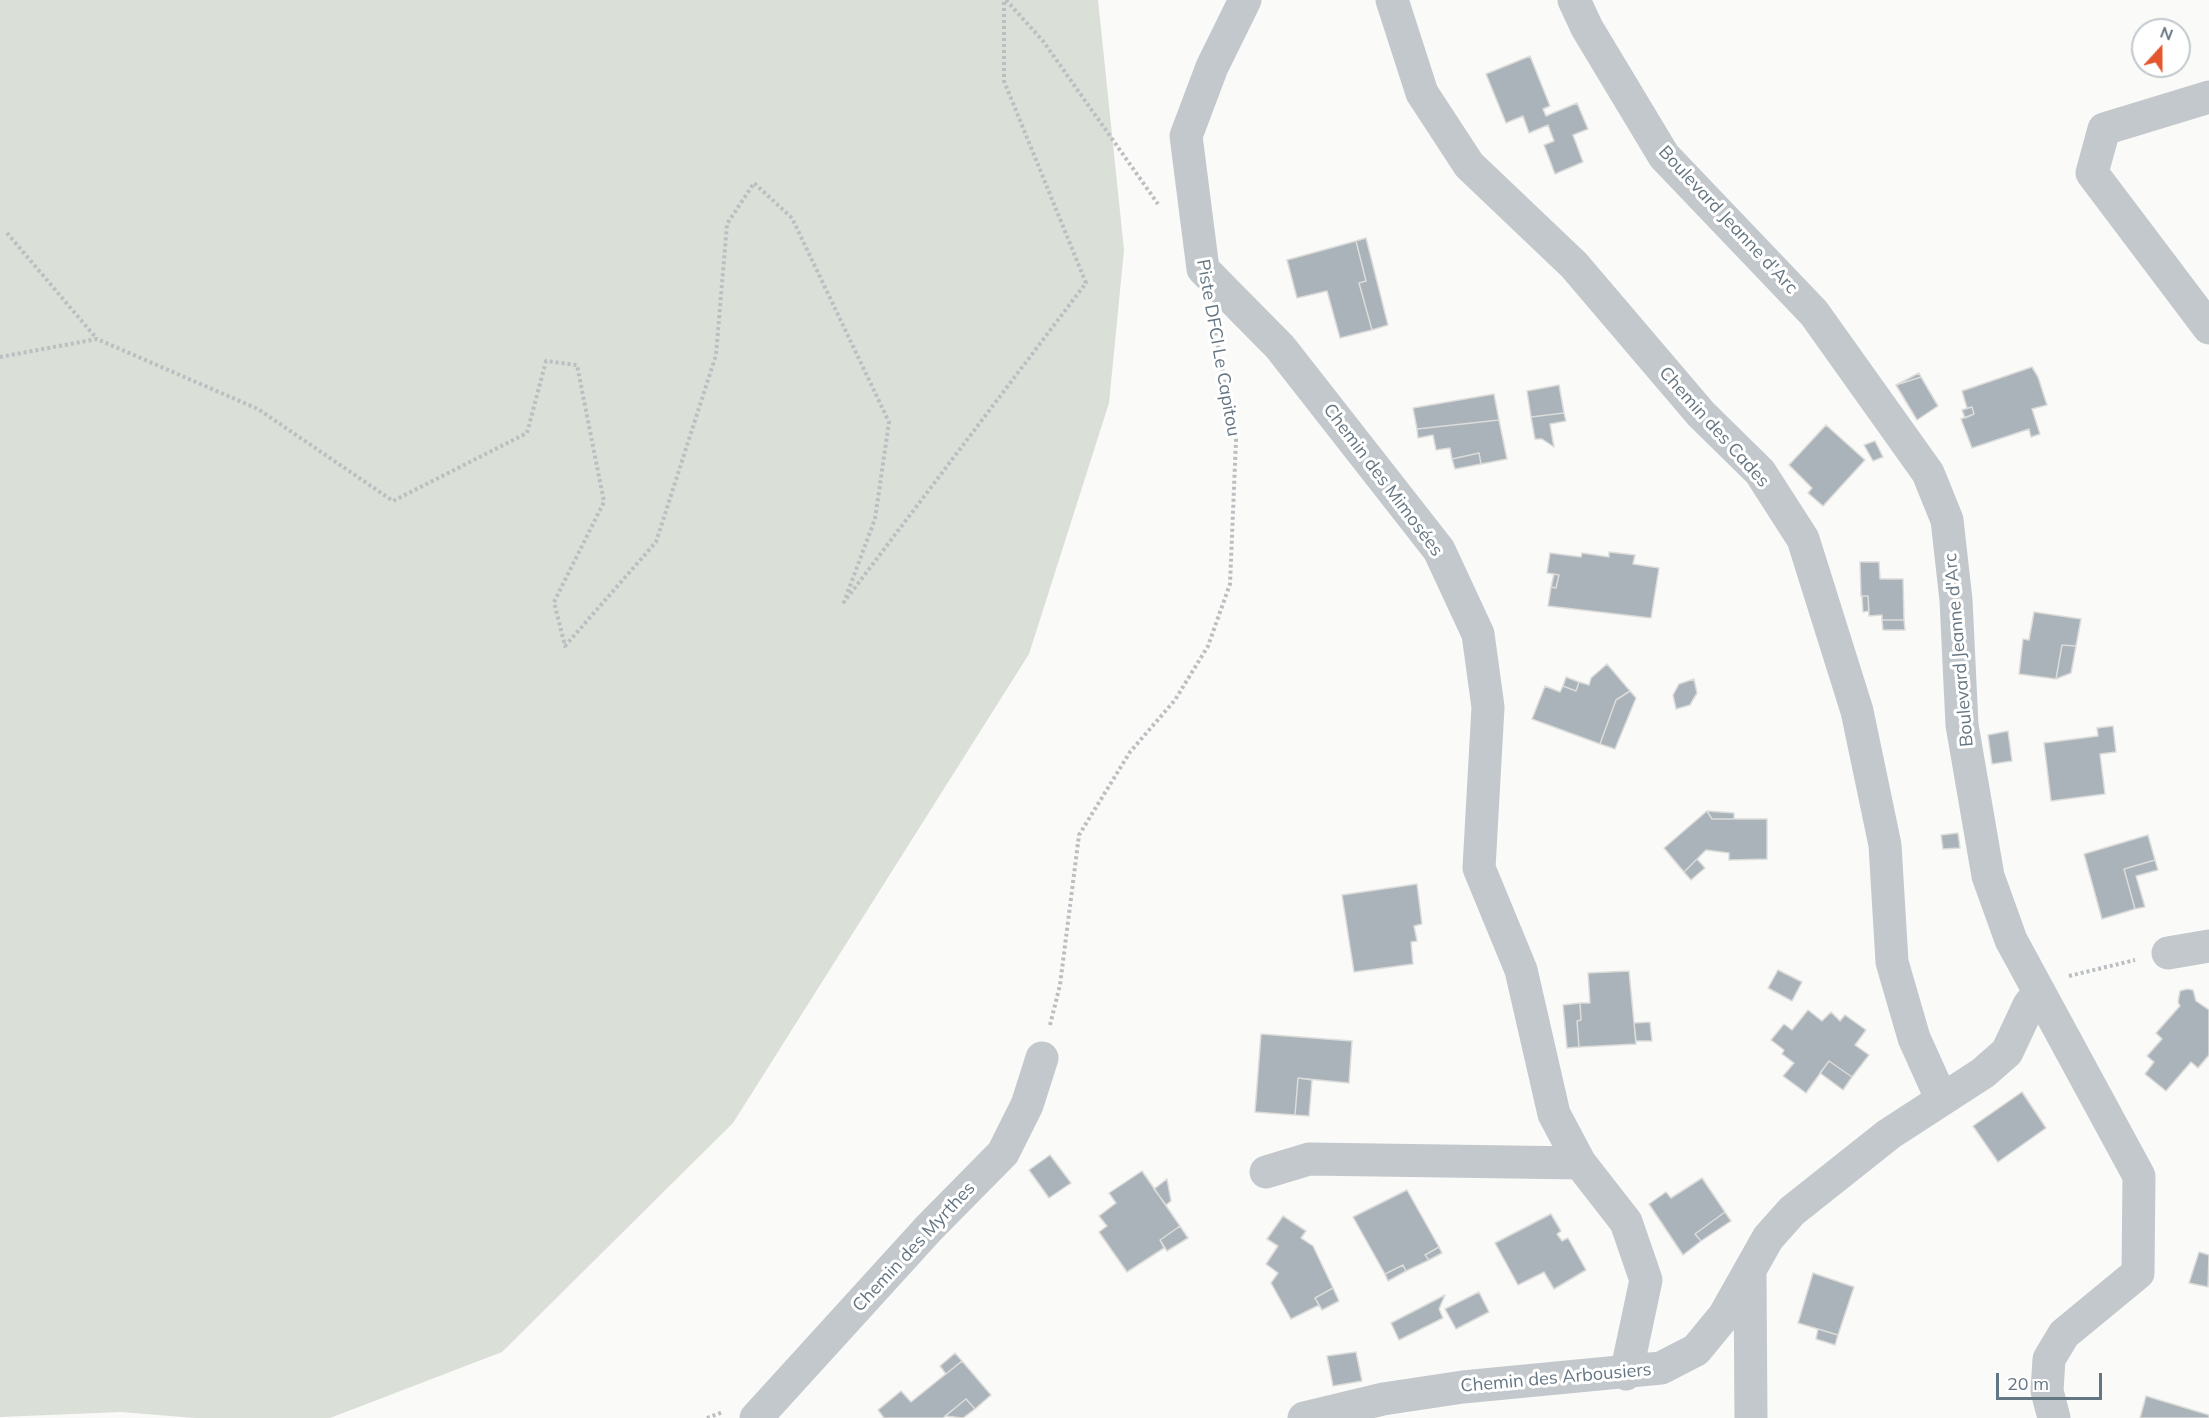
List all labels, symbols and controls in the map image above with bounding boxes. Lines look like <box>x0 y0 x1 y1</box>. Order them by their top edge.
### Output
north arrow <box>2131 18 2191 78</box>
text: N <box>2158 22 2176 45</box>
street label: Boulevard Jeanne d'Arc <box>1654 142 1802 298</box>
street label: Piste DFCI Le Capitou <box>1192 258 1244 438</box>
street label: Chemin des Cades <box>1654 362 1774 492</box>
street label: Chemin des Mimosées <box>1319 399 1447 561</box>
street label: Boulevard Jeanne d'Arc <box>1940 552 1978 748</box>
street label: Chemin des Myrthes <box>848 1178 980 1316</box>
street label: Chemin des Arbousiers <box>1460 1359 1652 1397</box>
scale bar <box>1999 1361 2106 1399</box>
text: 20 m <box>2007 1372 2049 1395</box>

